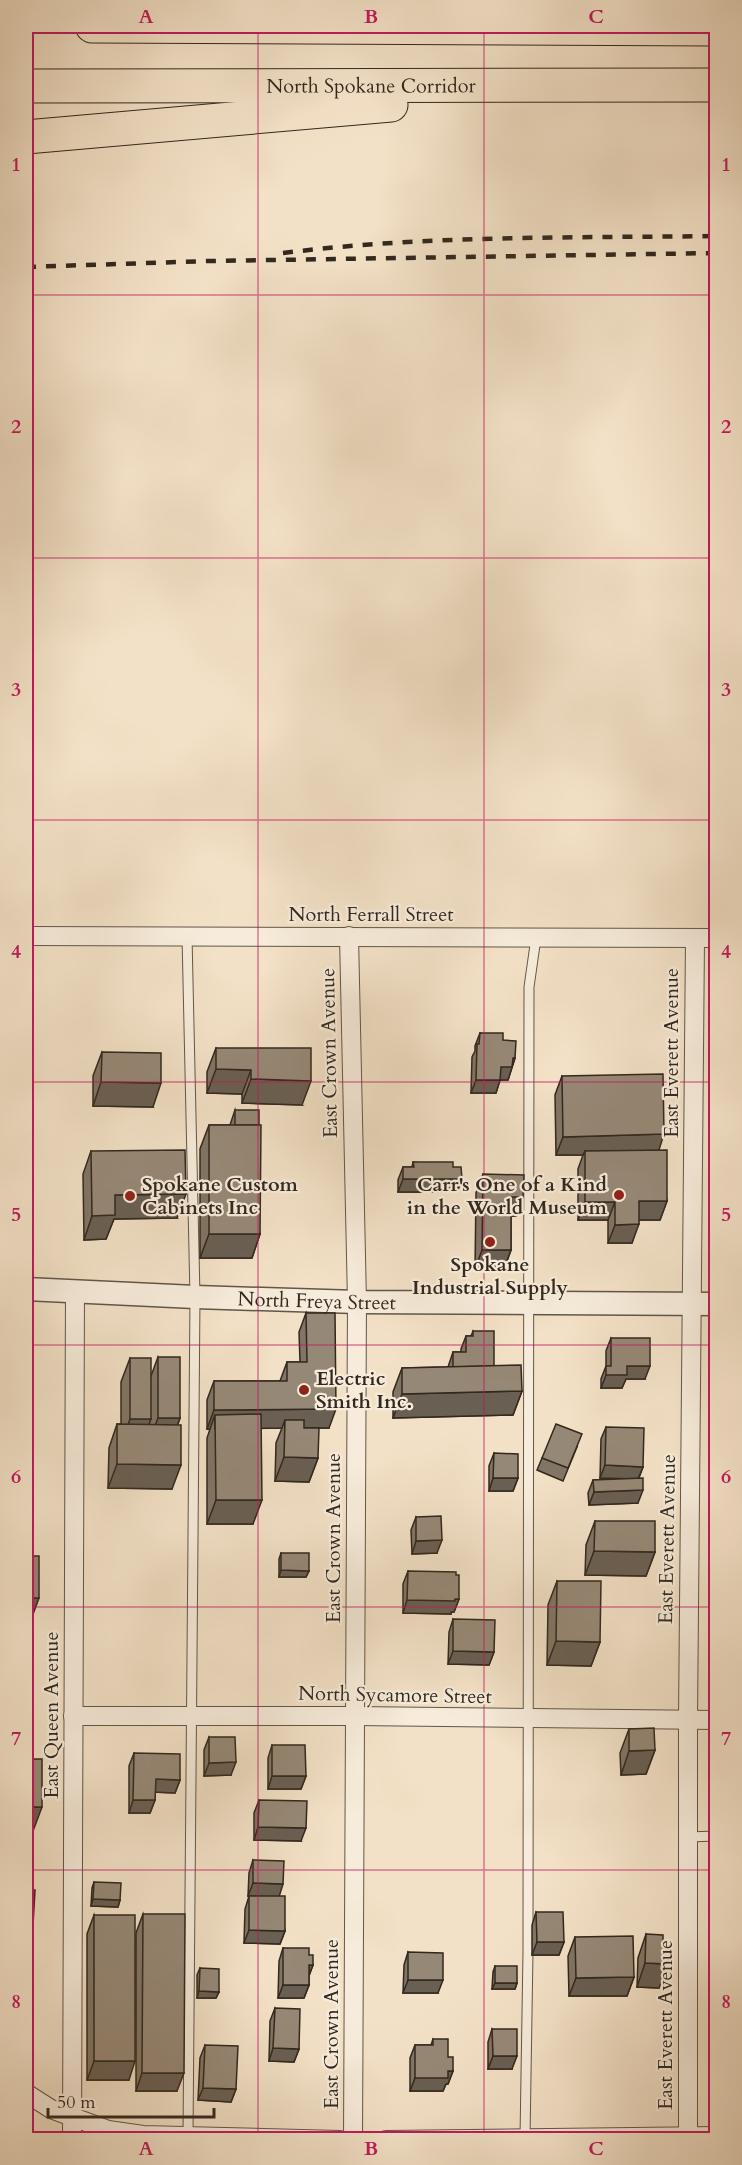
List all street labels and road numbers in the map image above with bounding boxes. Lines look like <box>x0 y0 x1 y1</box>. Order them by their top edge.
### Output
street label: North Spokane Corridor <box>266 72 477 99</box>
street label: North Ferrall Street <box>288 901 454 928</box>
street label: East Crown Avenue <box>314 968 344 1138</box>
street label: East Everett Avenue <box>658 968 685 1138</box>
street label: North Freya Street <box>237 1285 397 1316</box>
street label: East Crown Avenue <box>320 1453 347 1623</box>
street label: East Everett Avenue <box>652 1454 682 1624</box>
street label: East Queen Avenue <box>38 1631 65 1799</box>
street label: North Sycamore Street <box>298 1680 493 1710</box>
street label: East Crown Avenue <box>318 1939 345 2109</box>
street label: East Everett Avenue <box>652 1940 679 2110</box>

